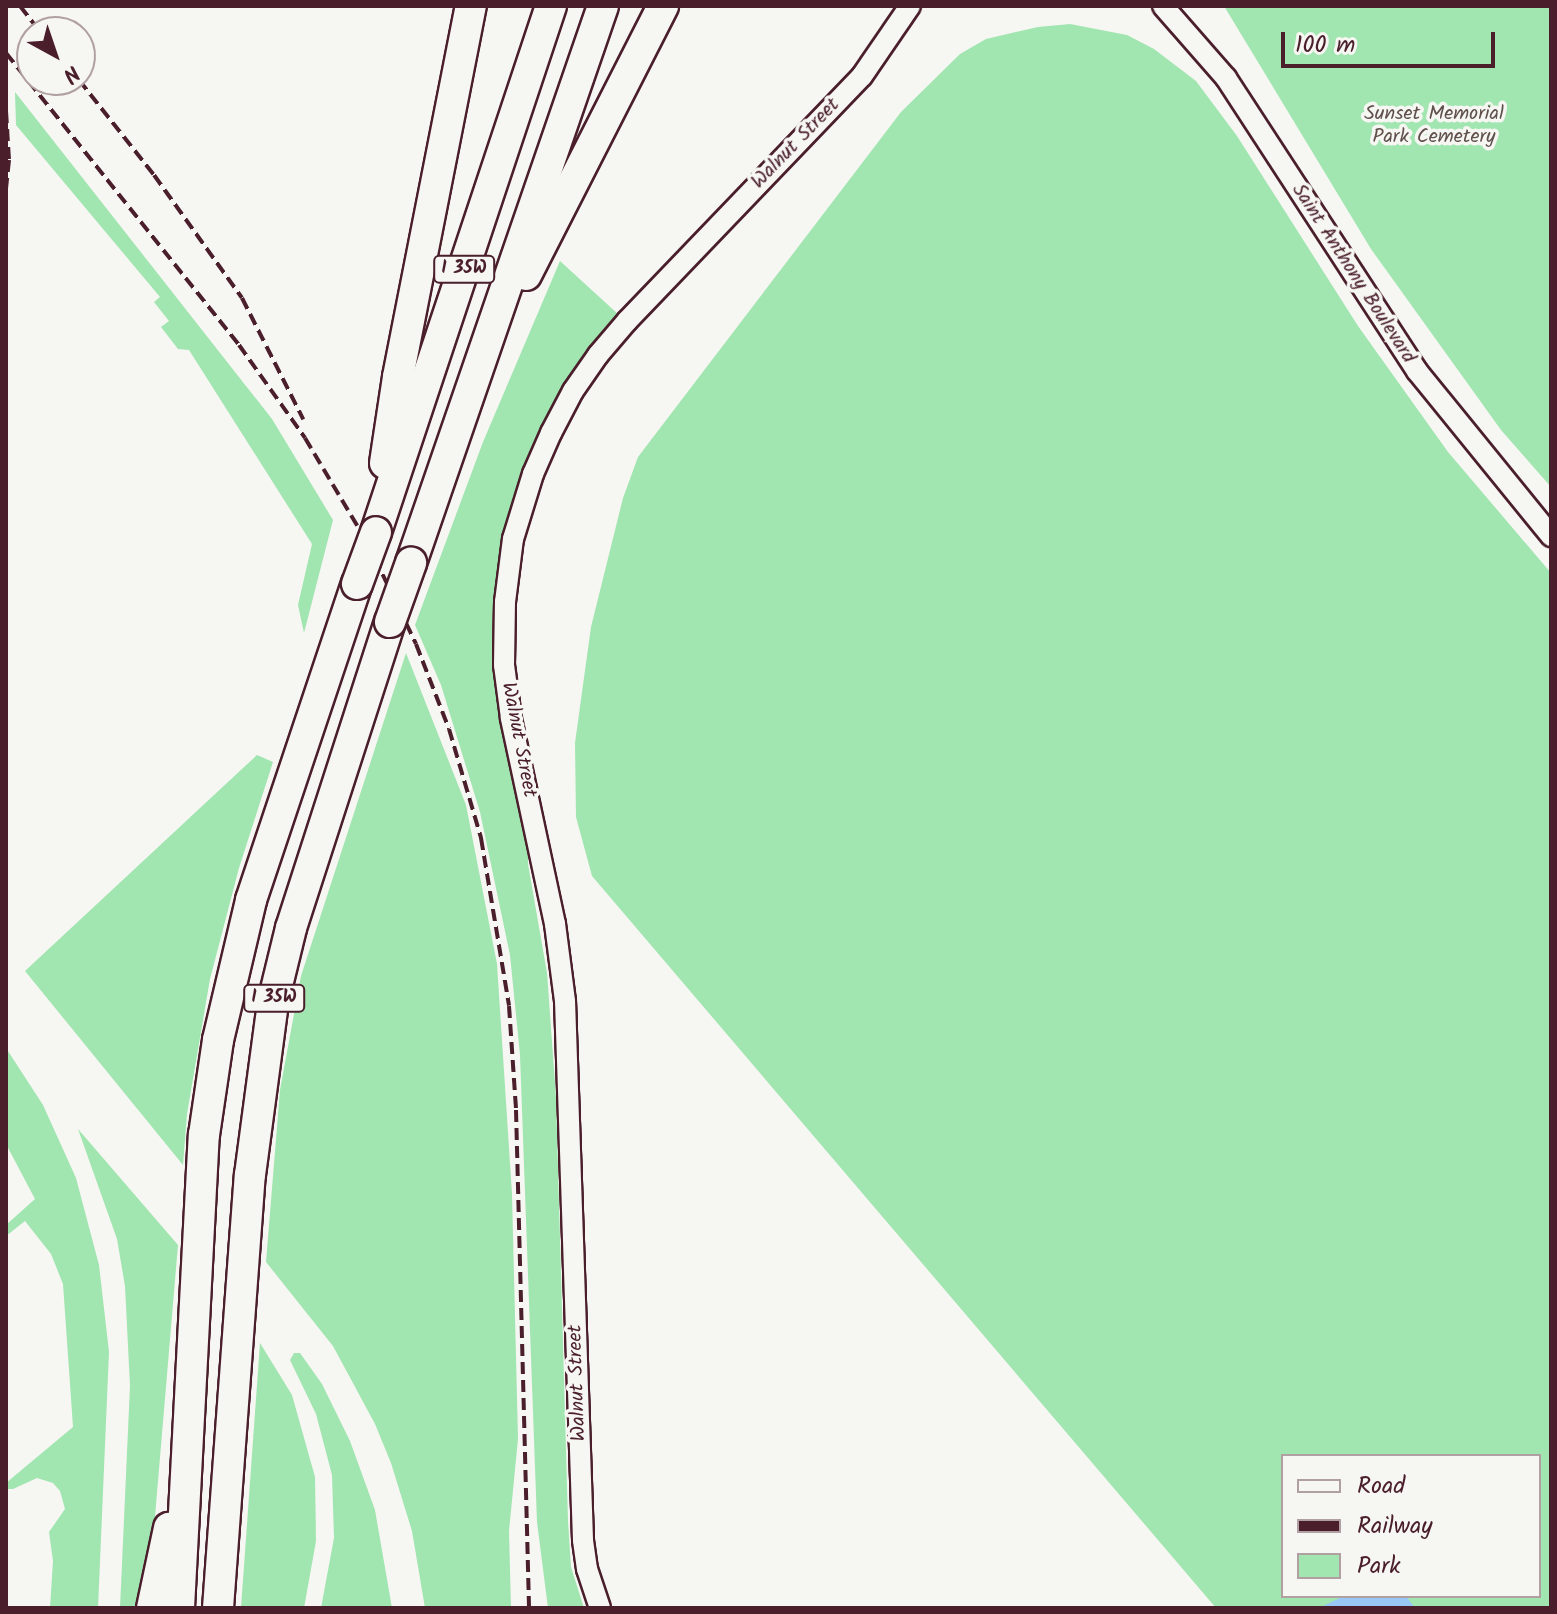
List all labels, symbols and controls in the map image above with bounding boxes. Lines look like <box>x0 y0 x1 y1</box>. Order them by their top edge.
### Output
north arrow <box>16 16 96 96</box>
scale bar <box>1285 16 1499 66</box>
text: 100 m <box>1295 26 1355 65</box>
text: N <box>54 55 87 91</box>
street label: Walnut Street <box>747 94 845 194</box>
park label: Sunset Memorial Park Cemetery <box>1364 102 1504 149</box>
street label: Saint Anthony Boulevard <box>1286 180 1420 368</box>
road number: I 35W <box>432 255 496 283</box>
street label: Walnut Street <box>495 680 541 800</box>
road number: I 35W <box>242 984 306 1012</box>
street label: Walnut Street <box>564 1324 592 1442</box>
legend <box>1281 1454 1541 1598</box>
text: Road <box>1357 1467 1405 1506</box>
text: Railway <box>1357 1507 1433 1546</box>
text: Park <box>1357 1547 1401 1586</box>

